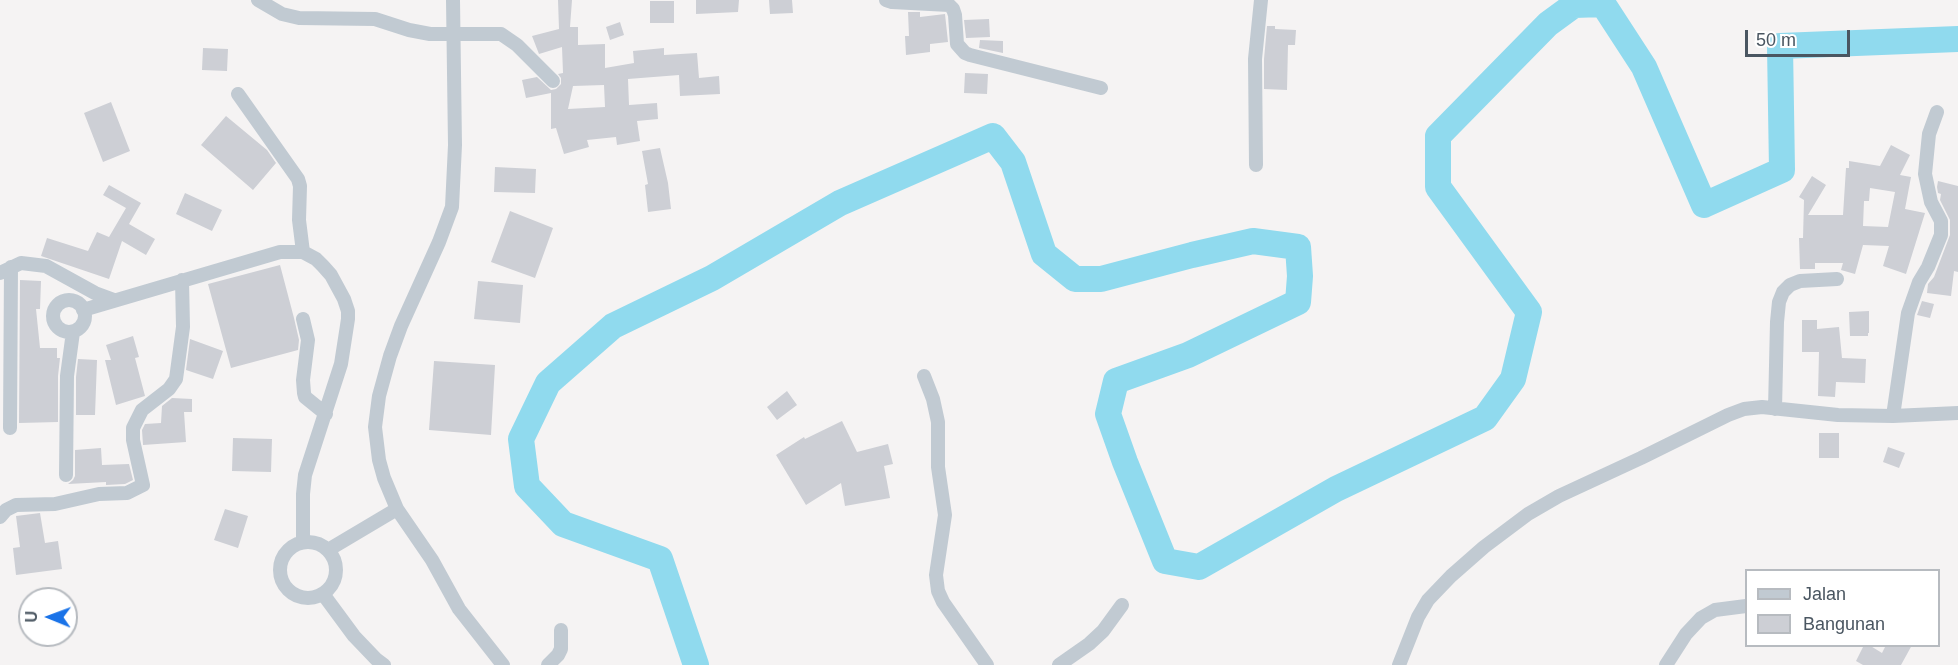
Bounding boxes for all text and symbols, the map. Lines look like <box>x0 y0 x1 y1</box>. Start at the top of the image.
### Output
scale bar <box>1748 18 1853 56</box>
text: 50 m <box>1756 30 1796 50</box>
legend <box>1745 569 1940 647</box>
text: Jalan <box>1803 584 1846 604</box>
north arrow <box>18 587 78 647</box>
text: U <box>23 611 40 623</box>
text: Bangunan <box>1803 614 1885 634</box>

